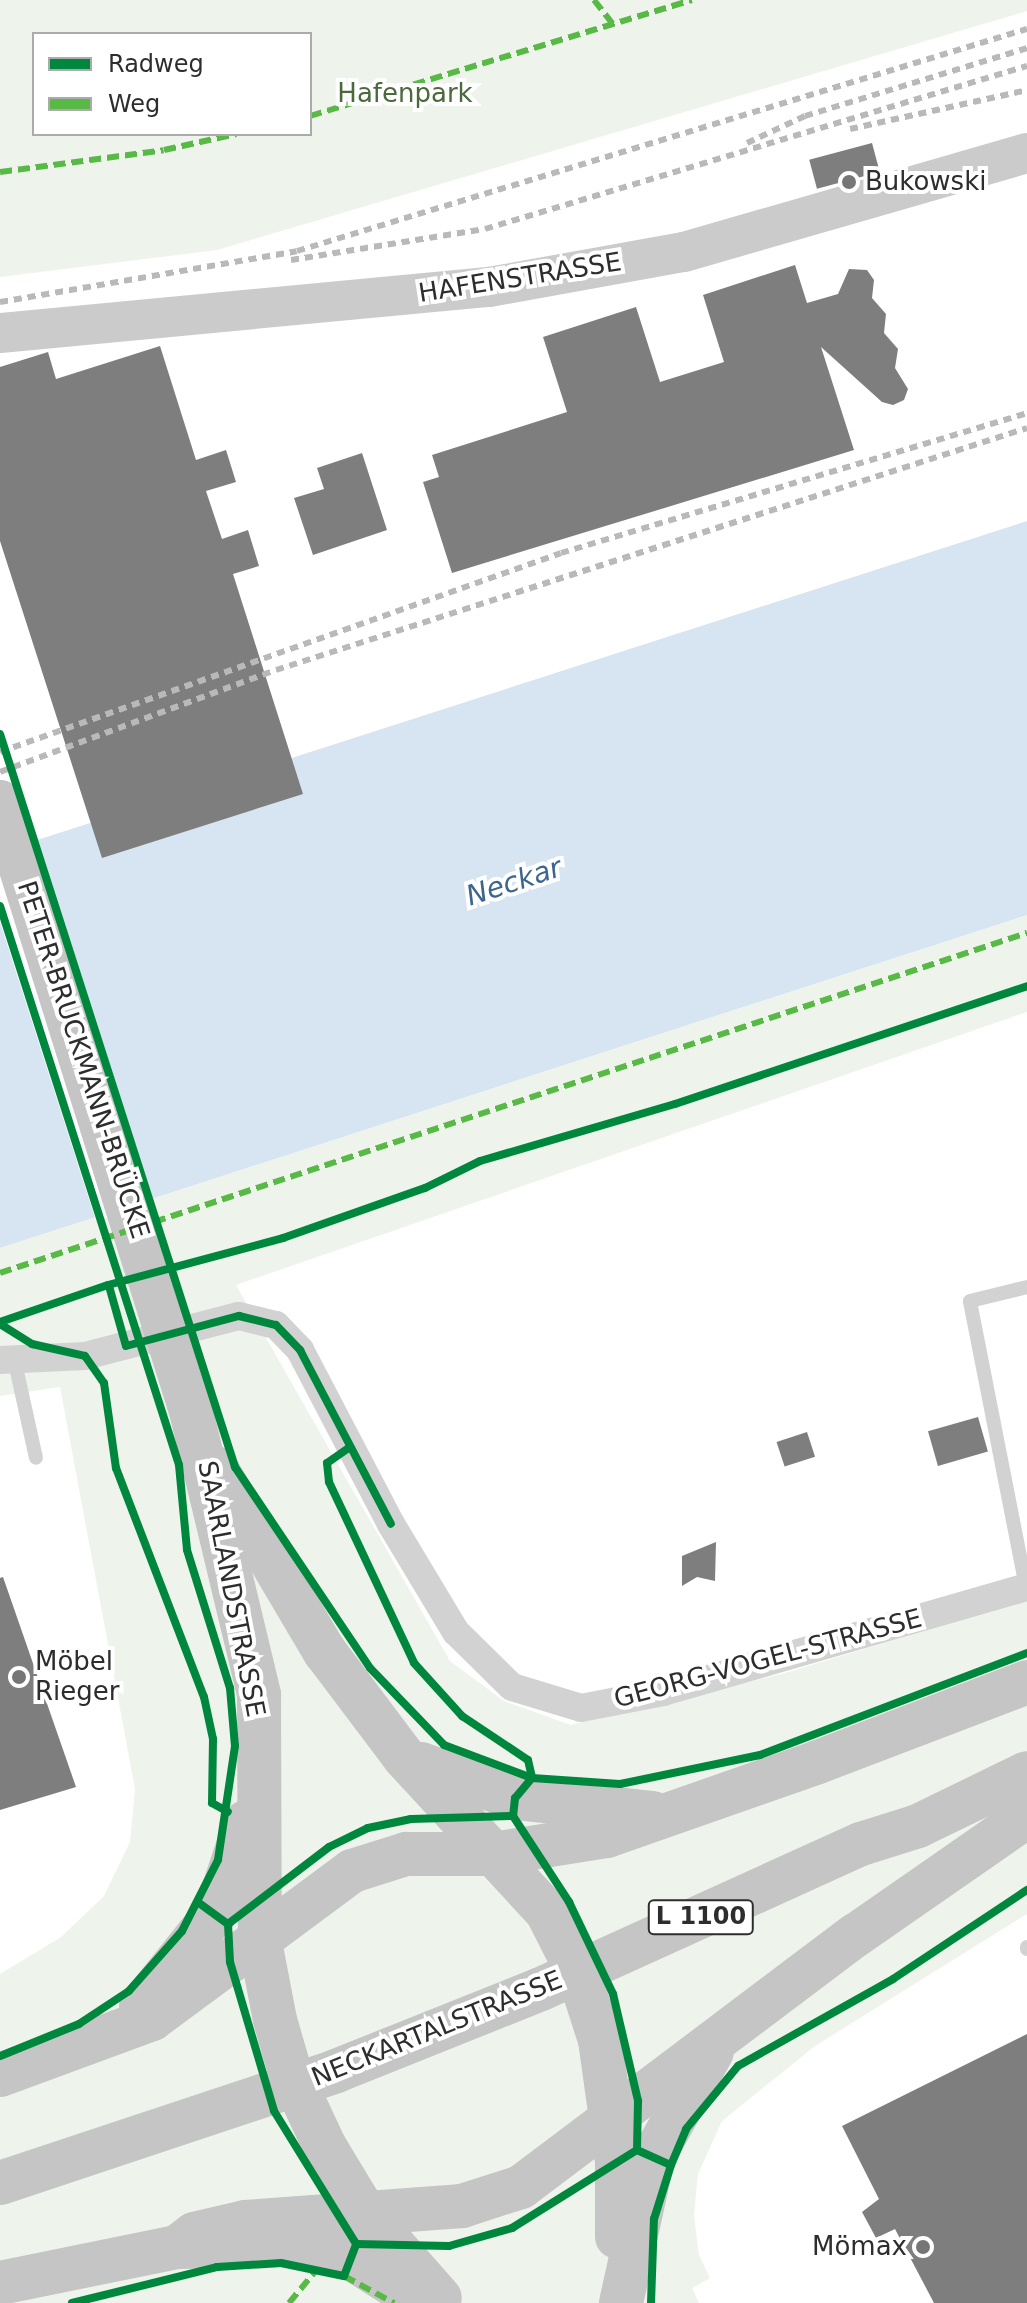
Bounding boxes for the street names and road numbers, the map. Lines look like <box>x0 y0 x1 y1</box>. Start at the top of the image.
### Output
street label: HAFENSTRASSE <box>416 247 624 309</box>
street label: PETER-BRUCKMANN-BRÜCKE <box>10 877 156 1243</box>
street label: SAARLANDSTRASSE <box>191 1458 271 1720</box>
street label: GEORG-VOGEL-STRASSE <box>611 1603 925 1715</box>
road number: L 1100 <box>647 1897 755 1937</box>
street label: NECKARTALSTRASSE <box>307 1964 567 2094</box>

